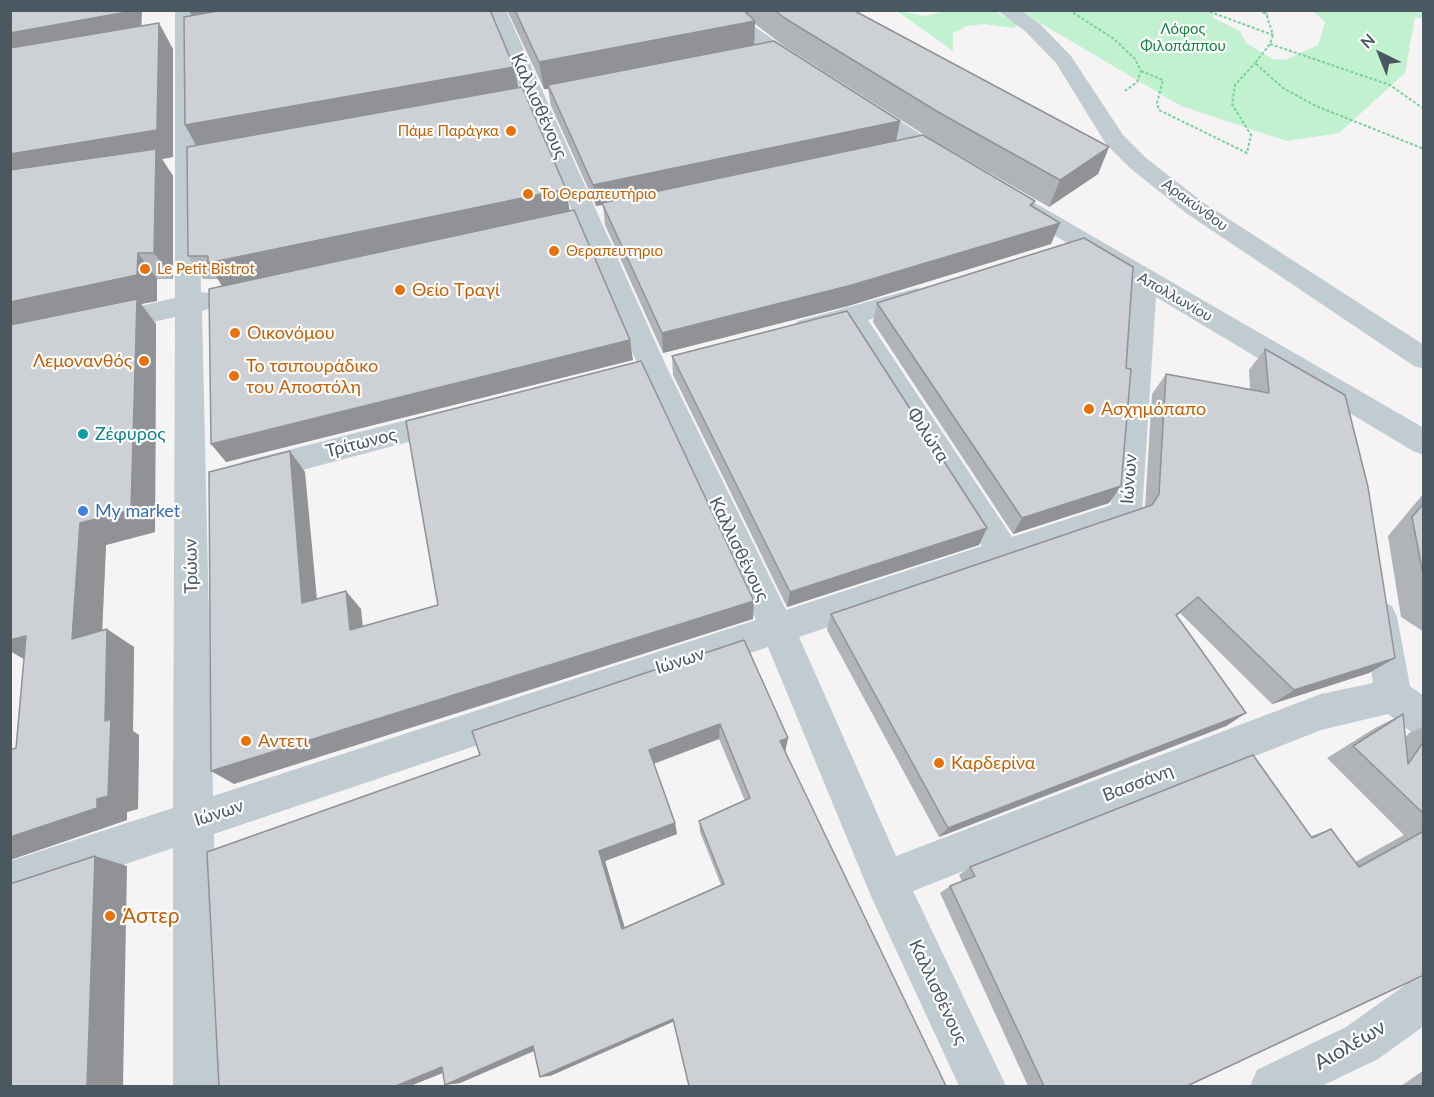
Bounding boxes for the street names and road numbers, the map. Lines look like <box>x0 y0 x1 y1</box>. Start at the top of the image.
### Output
street label: Καλλισθένους <box>506 50 572 162</box>
street label: Αρακύνθου <box>1159 175 1231 235</box>
street label: Απολλωνίου <box>1134 268 1216 326</box>
street label: Φιλώτα <box>902 403 954 467</box>
street label: Τρίτωνος <box>323 424 399 462</box>
street label: Ιώνων <box>1116 453 1142 505</box>
street label: Καλλισθένους <box>704 493 774 605</box>
street label: Τρώων <box>180 538 202 594</box>
street label: Ιώνων <box>653 643 707 679</box>
street label: Βασσάνη <box>1100 760 1176 806</box>
street label: Ιώνων <box>192 795 246 831</box>
street label: Καλλισθένους <box>904 936 972 1048</box>
street label: Αιολέων <box>1310 1015 1390 1075</box>

